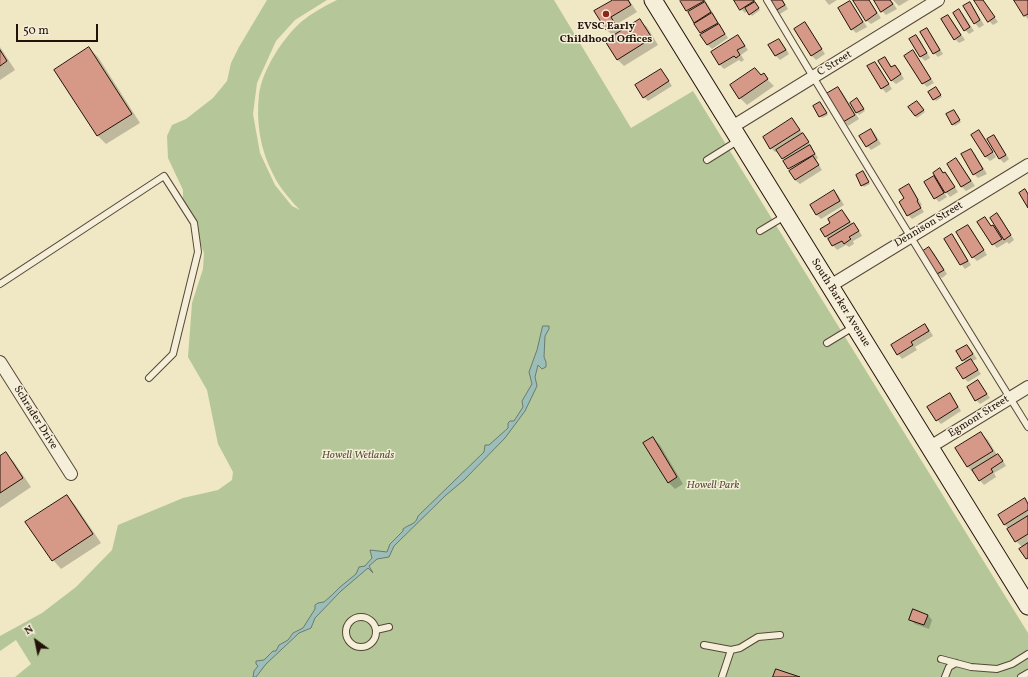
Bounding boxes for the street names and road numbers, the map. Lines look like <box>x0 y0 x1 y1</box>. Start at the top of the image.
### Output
street label: C Street <box>815 48 855 80</box>
street label: Dennison Street <box>892 199 966 251</box>
street label: South Barker Avenue <box>808 256 872 350</box>
street label: Schrader Drive <box>10 384 60 452</box>
street label: Egmont Street <box>946 393 1012 441</box>

